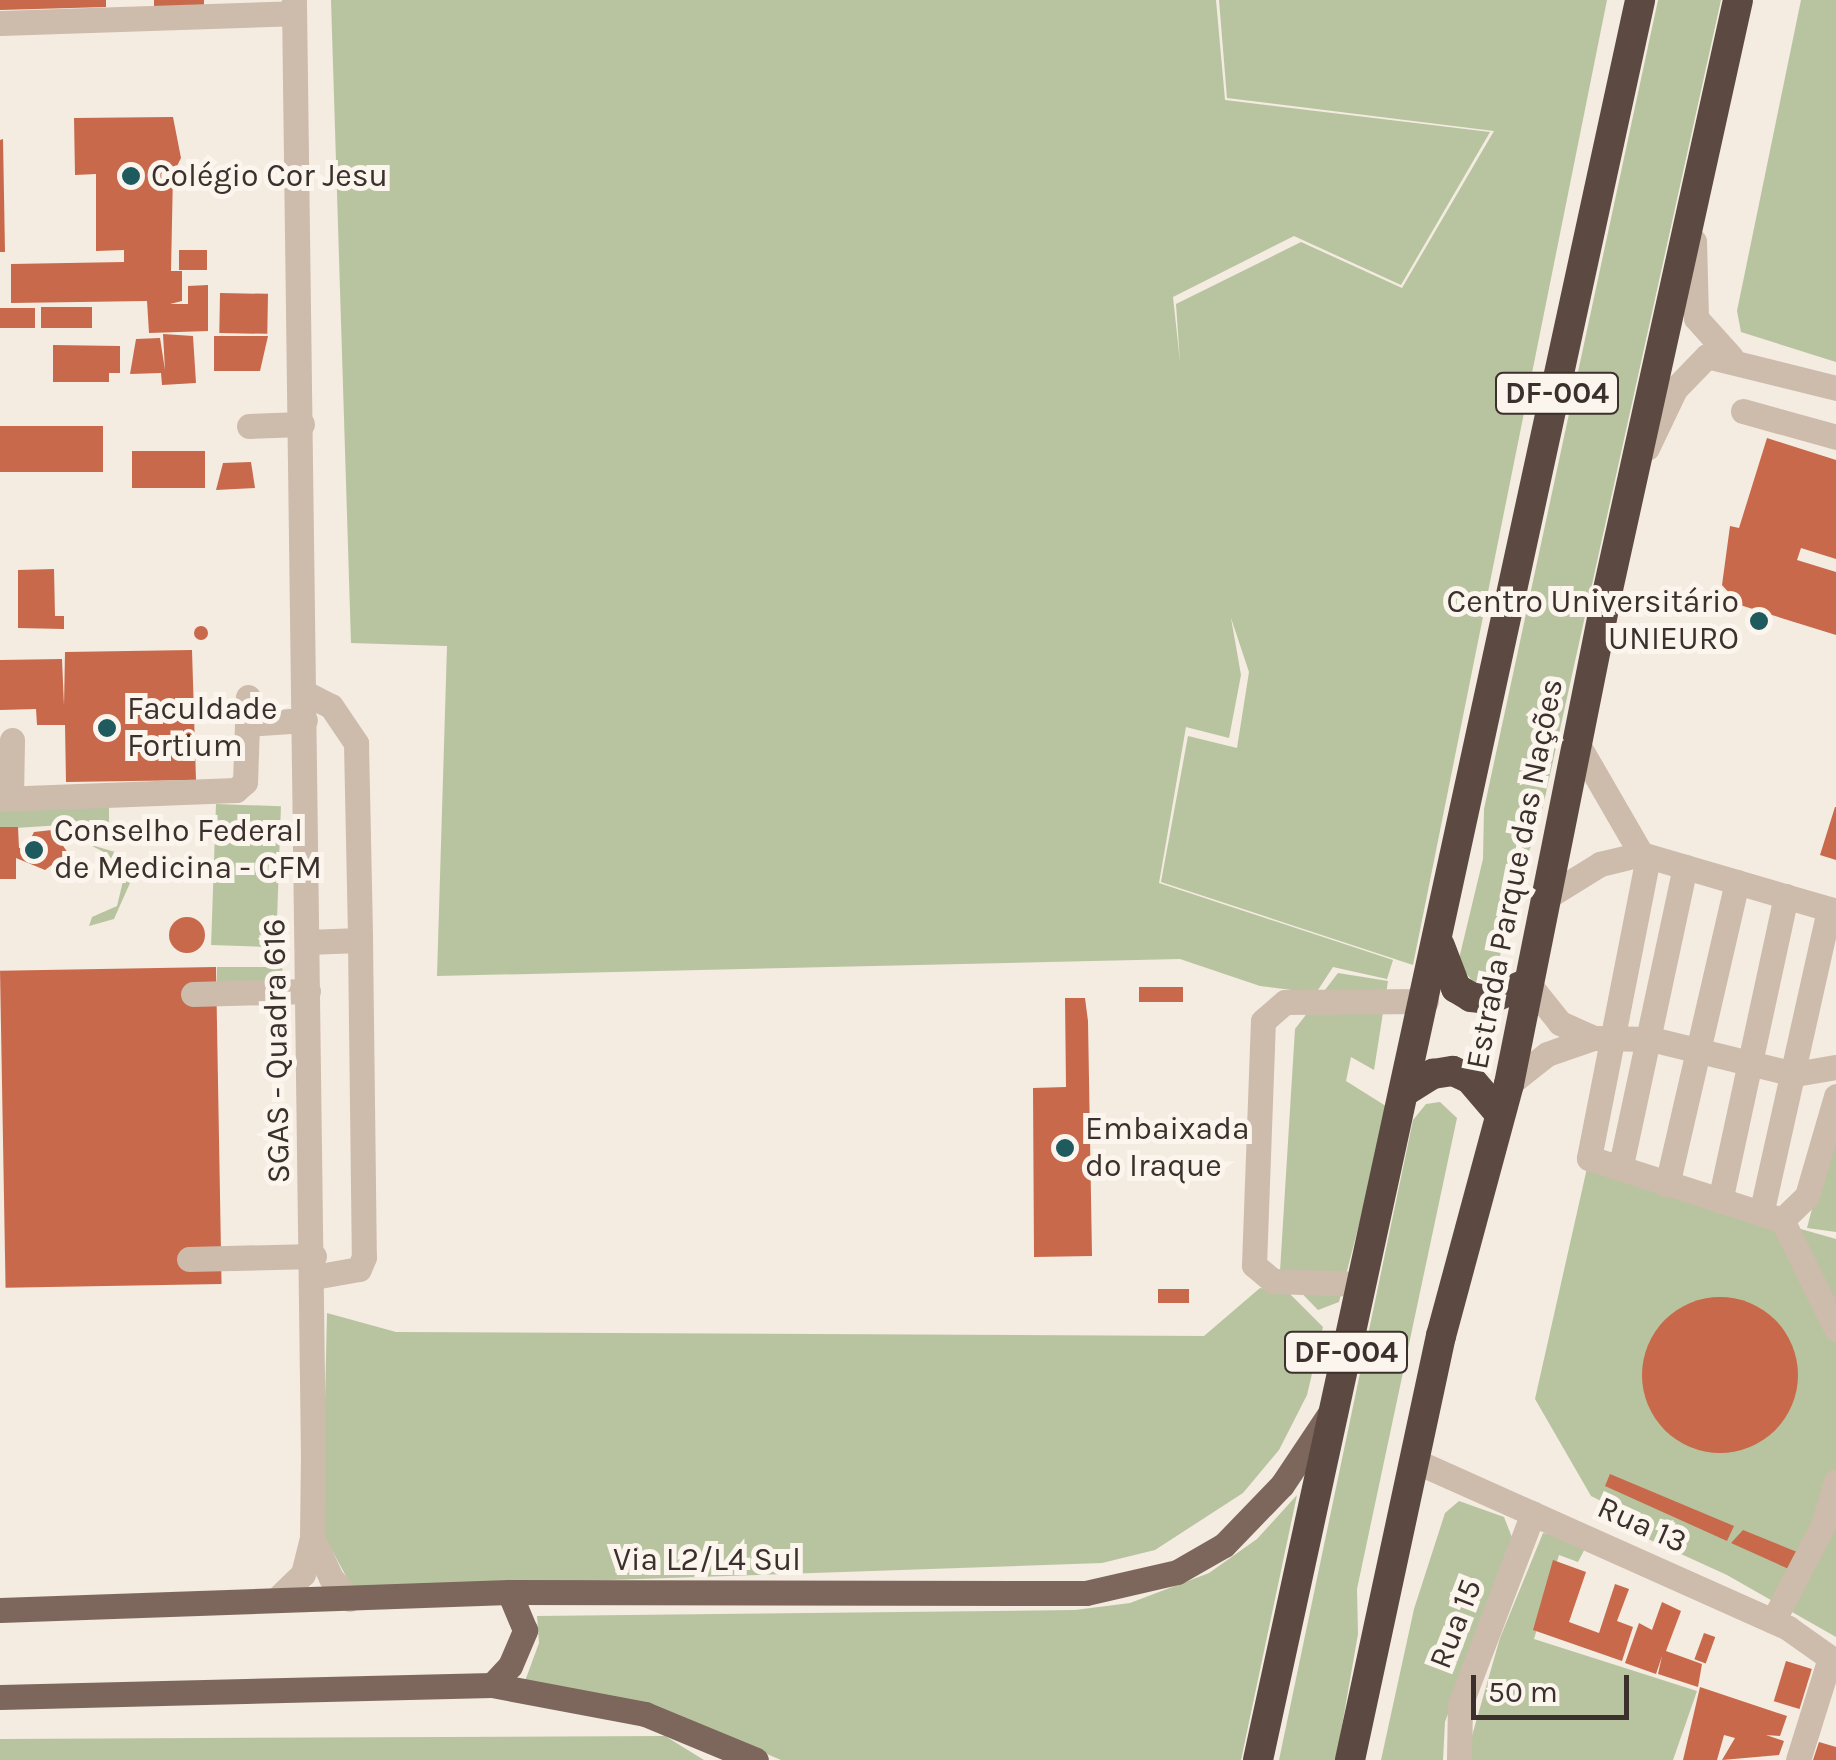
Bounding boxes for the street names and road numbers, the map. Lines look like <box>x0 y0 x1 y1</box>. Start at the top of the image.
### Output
road number: DF-004 <box>1494 368 1620 418</box>
street label: Estrada Parque das Nações <box>1458 676 1572 1072</box>
street label: SGAS - Quadra 616 <box>255 918 299 1184</box>
road number: DF-004 <box>1284 1327 1408 1377</box>
street label: Rua 13 <box>1591 1488 1693 1562</box>
street label: Via L2/L4 Sul <box>613 1541 801 1579</box>
street label: Rua 15 <box>1421 1574 1491 1674</box>

